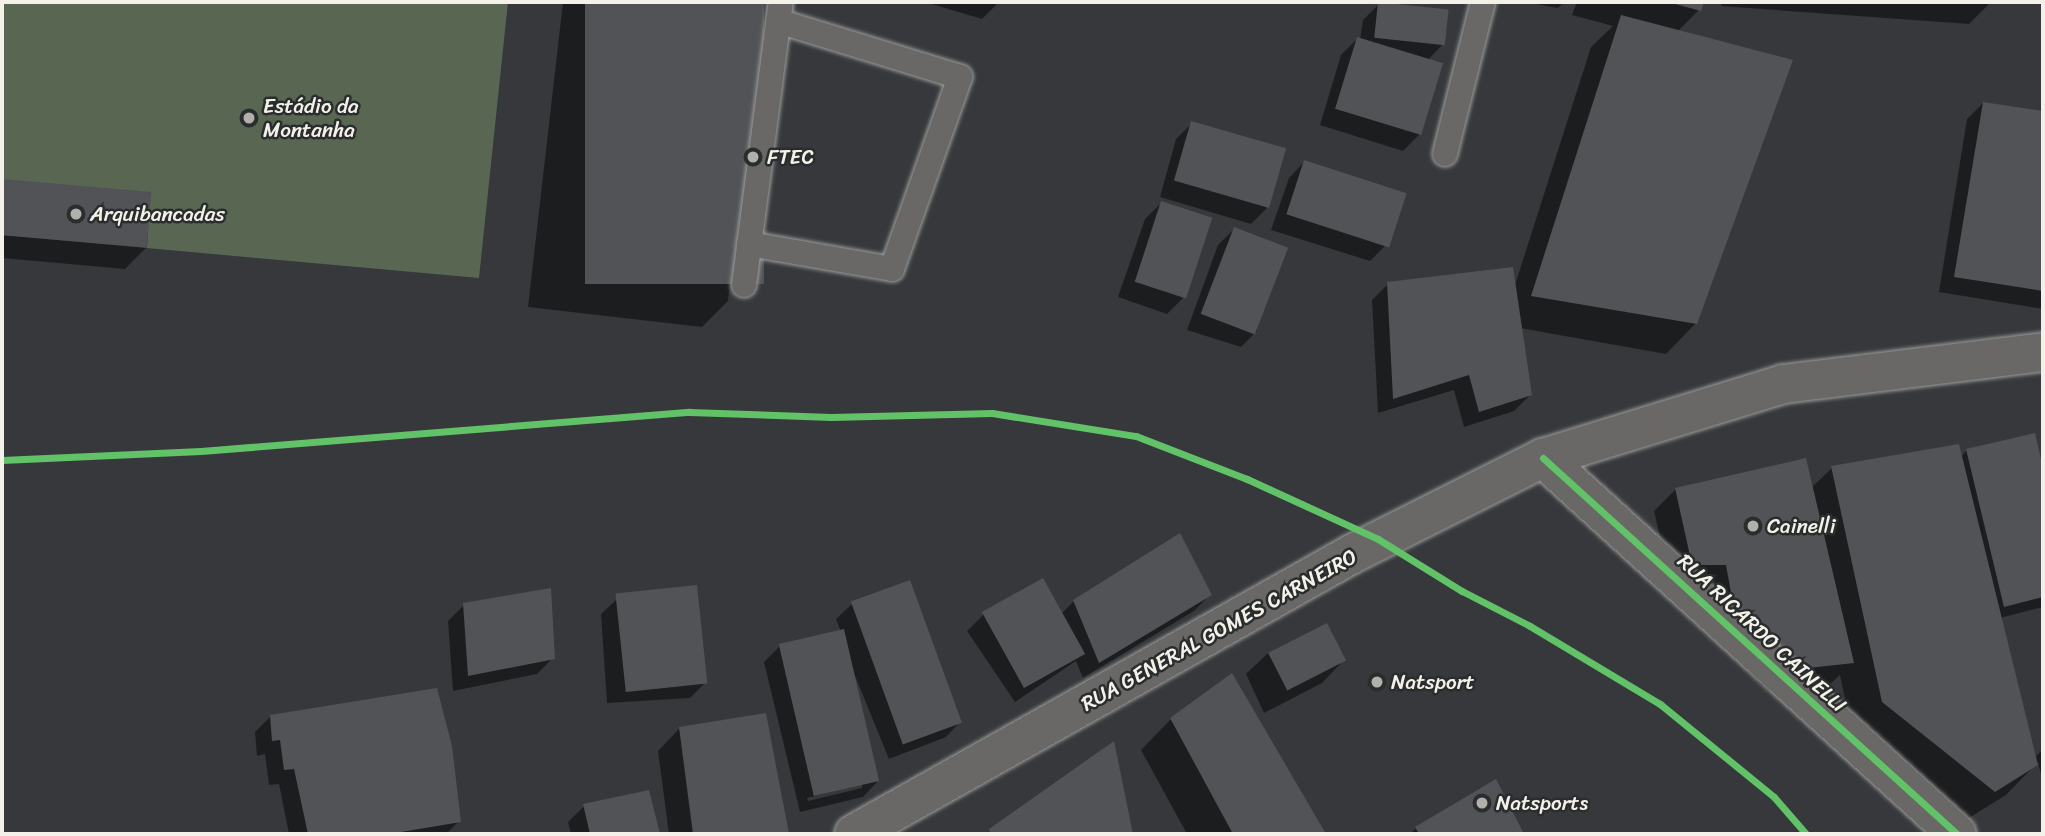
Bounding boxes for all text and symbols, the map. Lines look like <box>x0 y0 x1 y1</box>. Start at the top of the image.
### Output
place label: Estádio da Montanha <box>263 93 359 143</box>
marker: Estádio da Montanha <box>241 110 257 126</box>
place label: FTEC <box>767 144 814 170</box>
marker: FTEC <box>745 149 761 165</box>
place label: Arquibancadas <box>90 201 225 227</box>
marker: Arquibancadas <box>68 206 84 222</box>
place label: Cainelli <box>1767 513 1836 539</box>
marker: Cainelli <box>1745 518 1761 534</box>
street label: RUA GENERAL GOMES CARNEIRO <box>1078 544 1360 716</box>
street label: RUA RICARDO CAINELLI <box>1671 547 1853 719</box>
place label: Natsport <box>1391 669 1474 695</box>
marker: Natsport <box>1369 674 1385 690</box>
place label: Natsports <box>1496 790 1588 816</box>
marker: Natsports <box>1474 795 1490 811</box>

